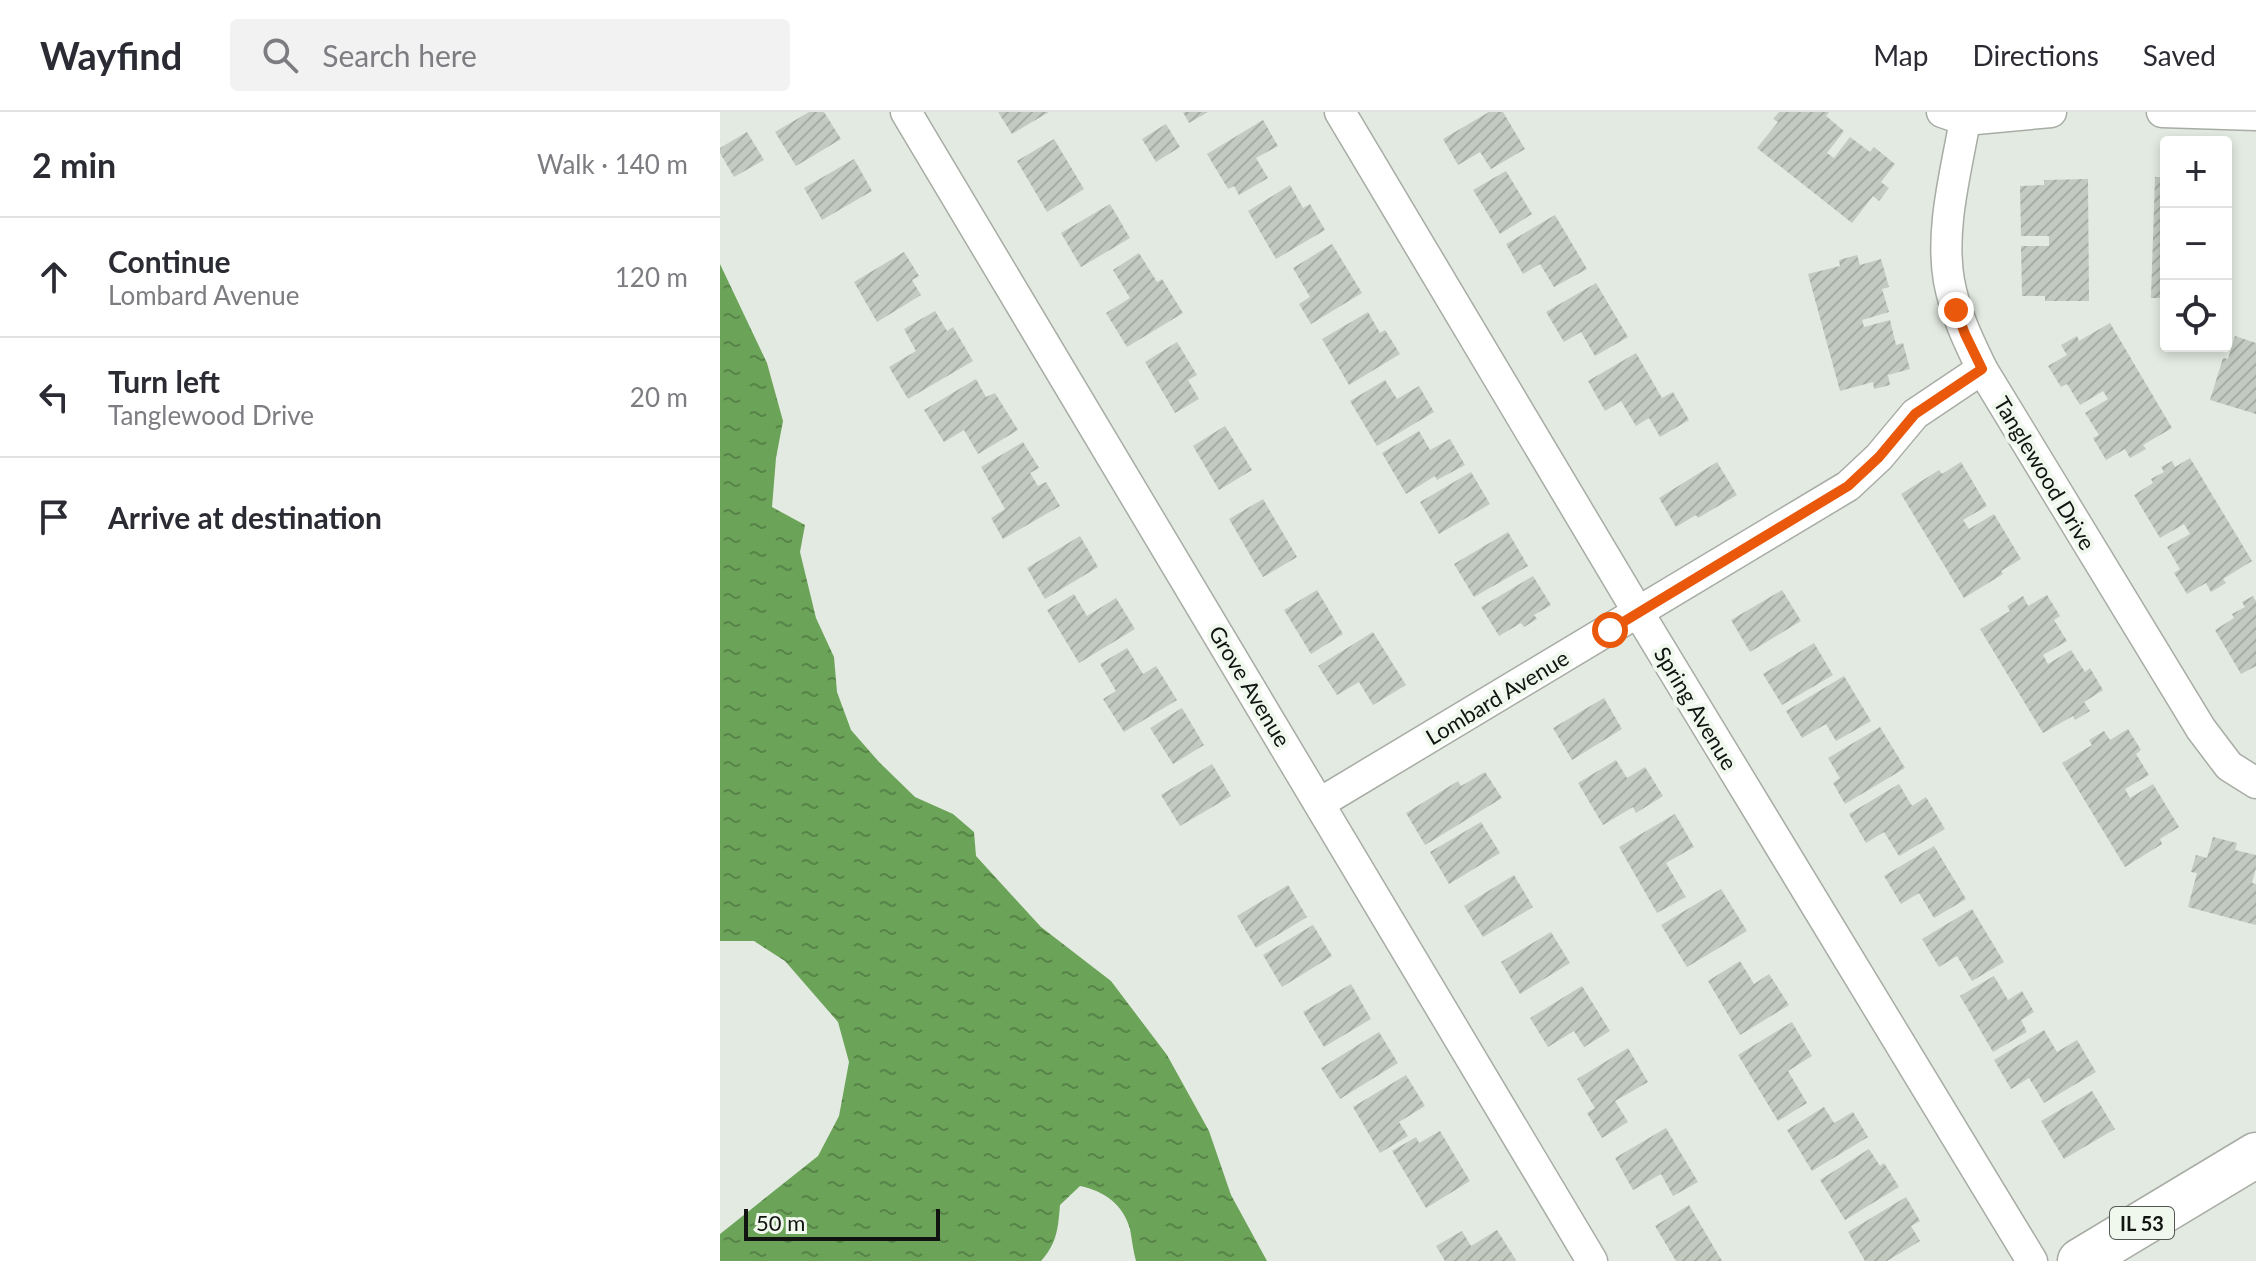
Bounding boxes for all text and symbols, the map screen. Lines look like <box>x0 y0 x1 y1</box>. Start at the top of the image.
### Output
search box <box>230 19 790 91</box>
text: Wayfind <box>40 32 182 78</box>
icon: search <box>258 33 302 77</box>
text: Search here <box>322 37 477 73</box>
text: Map <box>1873 38 1928 72</box>
text: Directions <box>1972 38 2099 72</box>
text: Saved <box>2143 38 2216 72</box>
map controls <box>2160 136 2232 352</box>
button: + <box>2160 136 2232 208</box>
text: 2 min <box>32 144 116 185</box>
text: Walk · 140 m <box>537 148 688 180</box>
button: − <box>2160 208 2232 280</box>
text: Continue <box>108 243 231 279</box>
icon: ahead <box>32 255 76 299</box>
text: 120 m <box>615 261 688 293</box>
text: Lombard Avenue <box>108 279 299 311</box>
button: locate <box>2160 280 2232 352</box>
route end <box>1938 292 1974 328</box>
text: Turn left <box>108 363 220 399</box>
icon: left <box>32 375 76 419</box>
text: 20 m <box>630 381 688 413</box>
street label: Tanglewood Drive <box>1989 391 2101 555</box>
text: Tanglewood Drive <box>108 399 314 431</box>
icon: arrive <box>32 495 76 539</box>
text: Arrive at destination <box>108 499 382 535</box>
route start <box>1592 612 1628 648</box>
street label: Grove Avenue <box>1203 621 1297 751</box>
street label: Spring Avenue <box>1649 642 1743 774</box>
street label: Lombard Avenue <box>1421 644 1573 750</box>
scale bar <box>744 1205 940 1241</box>
road number: IL 53 <box>2110 1207 2174 1239</box>
text: 50 m <box>756 1209 805 1236</box>

